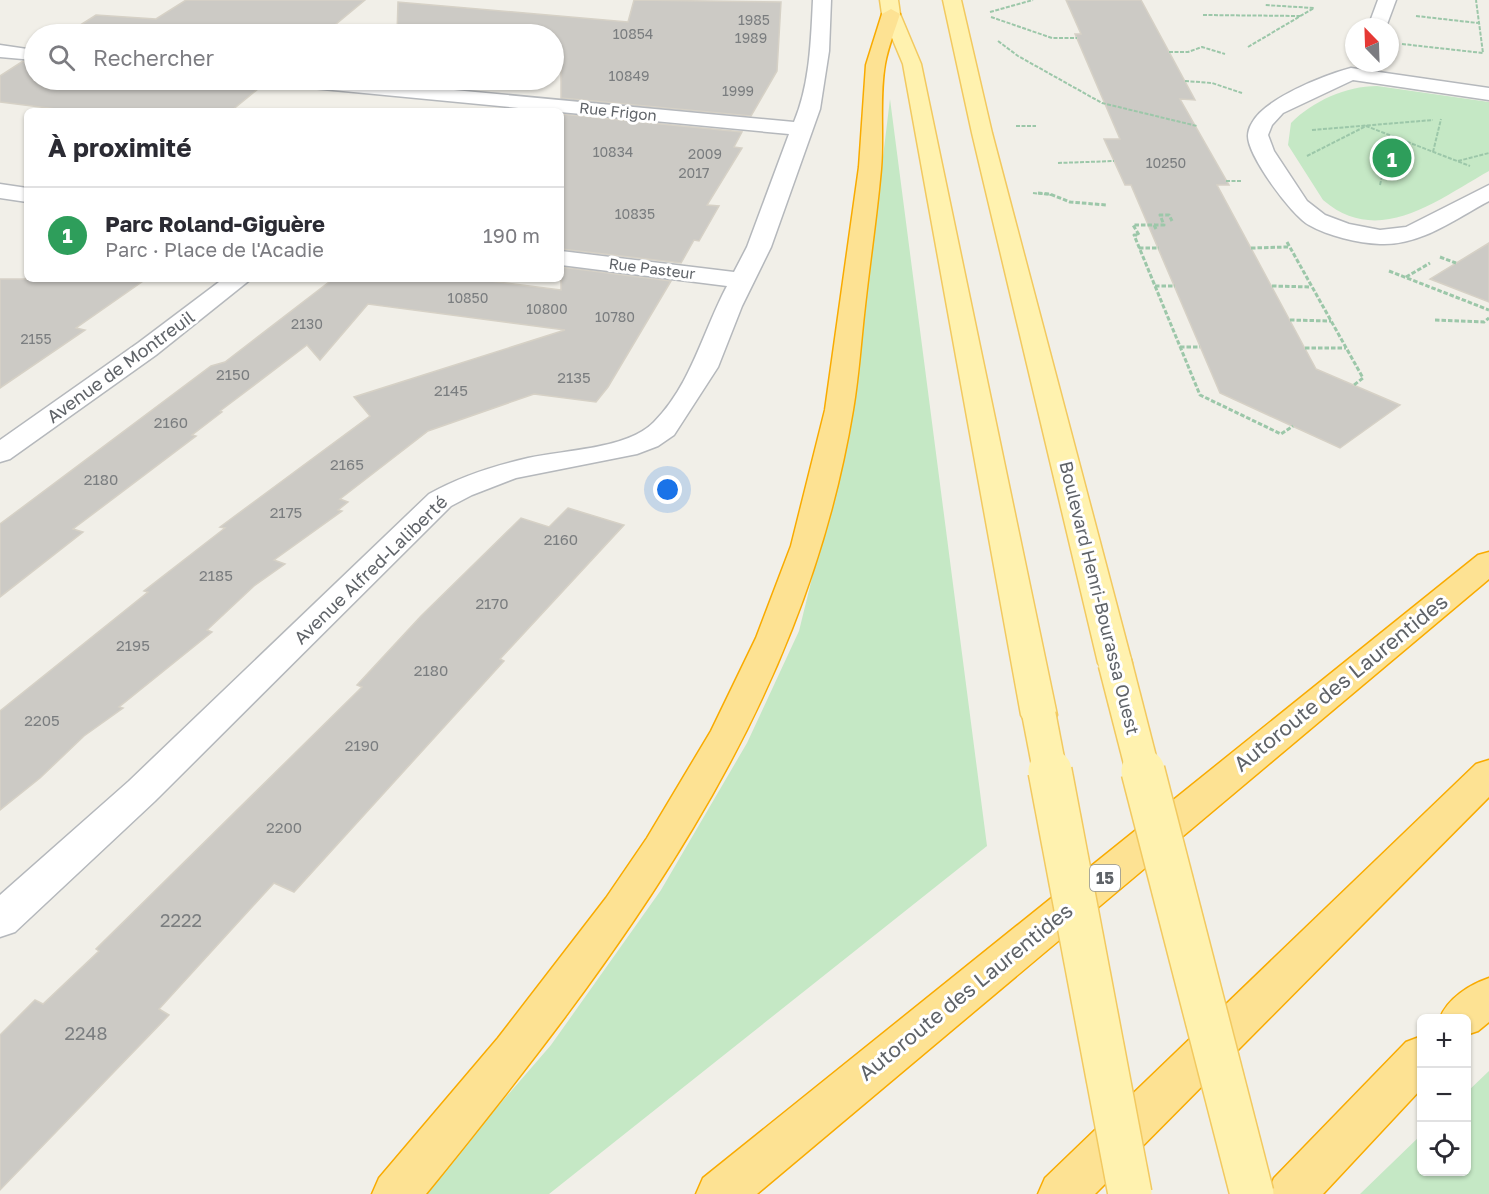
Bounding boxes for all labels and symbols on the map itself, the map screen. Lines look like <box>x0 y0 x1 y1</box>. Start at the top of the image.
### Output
house number: 1985 <box>738 11 770 28</box>
north arrow <box>1345 18 1399 72</box>
house number: 10854 <box>613 25 653 42</box>
house number: 1989 <box>735 29 767 46</box>
house number: 10849 <box>608 67 650 84</box>
house number: 1999 <box>722 82 754 99</box>
street label: Rue Frigon <box>579 98 658 124</box>
pin: 1 <box>1372 136 1412 180</box>
house number: 10834 <box>593 143 633 160</box>
house number: 2009 <box>688 145 722 162</box>
house number: 10250 <box>1146 154 1186 171</box>
house number: 2017 <box>678 164 710 181</box>
house number: 10835 <box>615 205 655 222</box>
street label: Rue Pasteur <box>608 254 697 282</box>
house number: 10850 <box>448 289 488 306</box>
house number: 10800 <box>526 300 568 317</box>
street label: Avenue de Montreuil <box>42 305 199 427</box>
house number: 10780 <box>595 308 635 325</box>
house number: 2130 <box>291 315 323 332</box>
house number: 2155 <box>20 330 52 347</box>
house number: 2150 <box>216 365 250 383</box>
house number: 2135 <box>557 368 591 386</box>
house number: 2145 <box>434 381 468 399</box>
house number: 2160 <box>154 413 188 431</box>
house number: 2165 <box>330 455 364 473</box>
street label: Boulevard Henri-Bourassa Ouest <box>1055 459 1145 737</box>
house number: 2180 <box>84 470 118 488</box>
your location <box>653 475 682 504</box>
street label: Avenue Alfred-Laliberté <box>289 490 452 648</box>
house number: 2175 <box>270 503 302 521</box>
house number: 2160 <box>544 530 578 548</box>
house number: 2185 <box>199 566 233 584</box>
street label: Autoroute des Laurentides <box>1228 588 1453 777</box>
house number: 2170 <box>475 594 509 612</box>
house number: 2195 <box>116 636 150 654</box>
house number: 2180 <box>414 661 448 679</box>
house number: 2205 <box>24 711 60 729</box>
house number: 2190 <box>345 736 379 754</box>
house number: 2200 <box>266 818 302 836</box>
road number: 15 <box>1090 865 1120 891</box>
street label: Autoroute des Laurentides <box>853 897 1078 1086</box>
house number: 2222 <box>160 909 202 931</box>
house number: 2248 <box>65 1022 107 1044</box>

